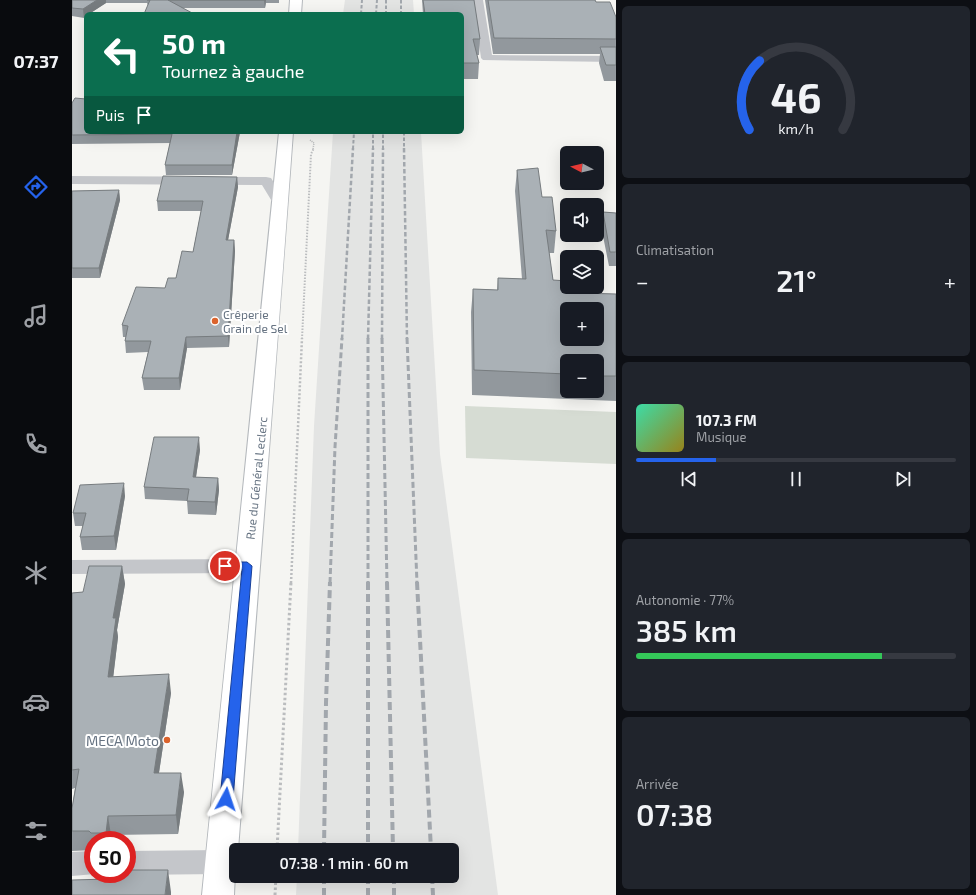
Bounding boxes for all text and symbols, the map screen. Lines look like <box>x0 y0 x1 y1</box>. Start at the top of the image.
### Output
text: 50 m <box>162 26 226 60</box>
icon: left <box>96 28 148 80</box>
text: 07:37 <box>13 50 59 72</box>
text: Tournez à gauche <box>162 60 304 82</box>
text: 46 <box>770 71 822 121</box>
icon: arrive <box>133 104 155 126</box>
text: Puis <box>96 106 125 124</box>
text: km/h <box>778 119 814 136</box>
north arrow <box>560 146 604 190</box>
map controls <box>560 146 604 398</box>
icon: directions <box>22 173 50 201</box>
button: sound <box>560 198 604 242</box>
text: Climatisation <box>636 242 714 258</box>
button: layers <box>560 250 604 294</box>
text: 21° <box>776 262 817 298</box>
text: − <box>636 268 649 294</box>
text: + <box>944 268 956 294</box>
icon: music <box>22 302 50 330</box>
button: + <box>560 302 604 346</box>
place label: Crêperie Grain de Sel <box>223 307 288 335</box>
marker: Crêperie Grain de Sel <box>210 316 220 326</box>
button: − <box>560 354 604 398</box>
text: 107.3 FM <box>696 411 757 429</box>
street label: Rue du Général Leclerc <box>243 416 269 540</box>
text: Musique <box>696 429 746 445</box>
icon: phone <box>22 430 50 458</box>
icon: previous <box>678 468 700 490</box>
icon: pause <box>785 468 807 490</box>
icon: next <box>892 468 914 490</box>
pin <box>208 549 242 583</box>
icon: arrive <box>214 555 236 577</box>
icon: climate <box>22 559 50 587</box>
text: Autonomie · 77% <box>636 592 734 608</box>
text: 385 km <box>636 612 737 648</box>
icon: car <box>22 688 50 716</box>
place label: MECA Moto <box>86 732 159 749</box>
marker: MECA Moto <box>162 735 172 745</box>
text: Arrivée <box>636 776 679 792</box>
position arrow <box>205 778 247 820</box>
text: 07:38 <box>636 796 713 832</box>
icon: filters <box>22 817 50 845</box>
speed limit sign: 50 <box>84 831 136 883</box>
text: 07:38 · 1 min · 60 m <box>279 854 409 872</box>

